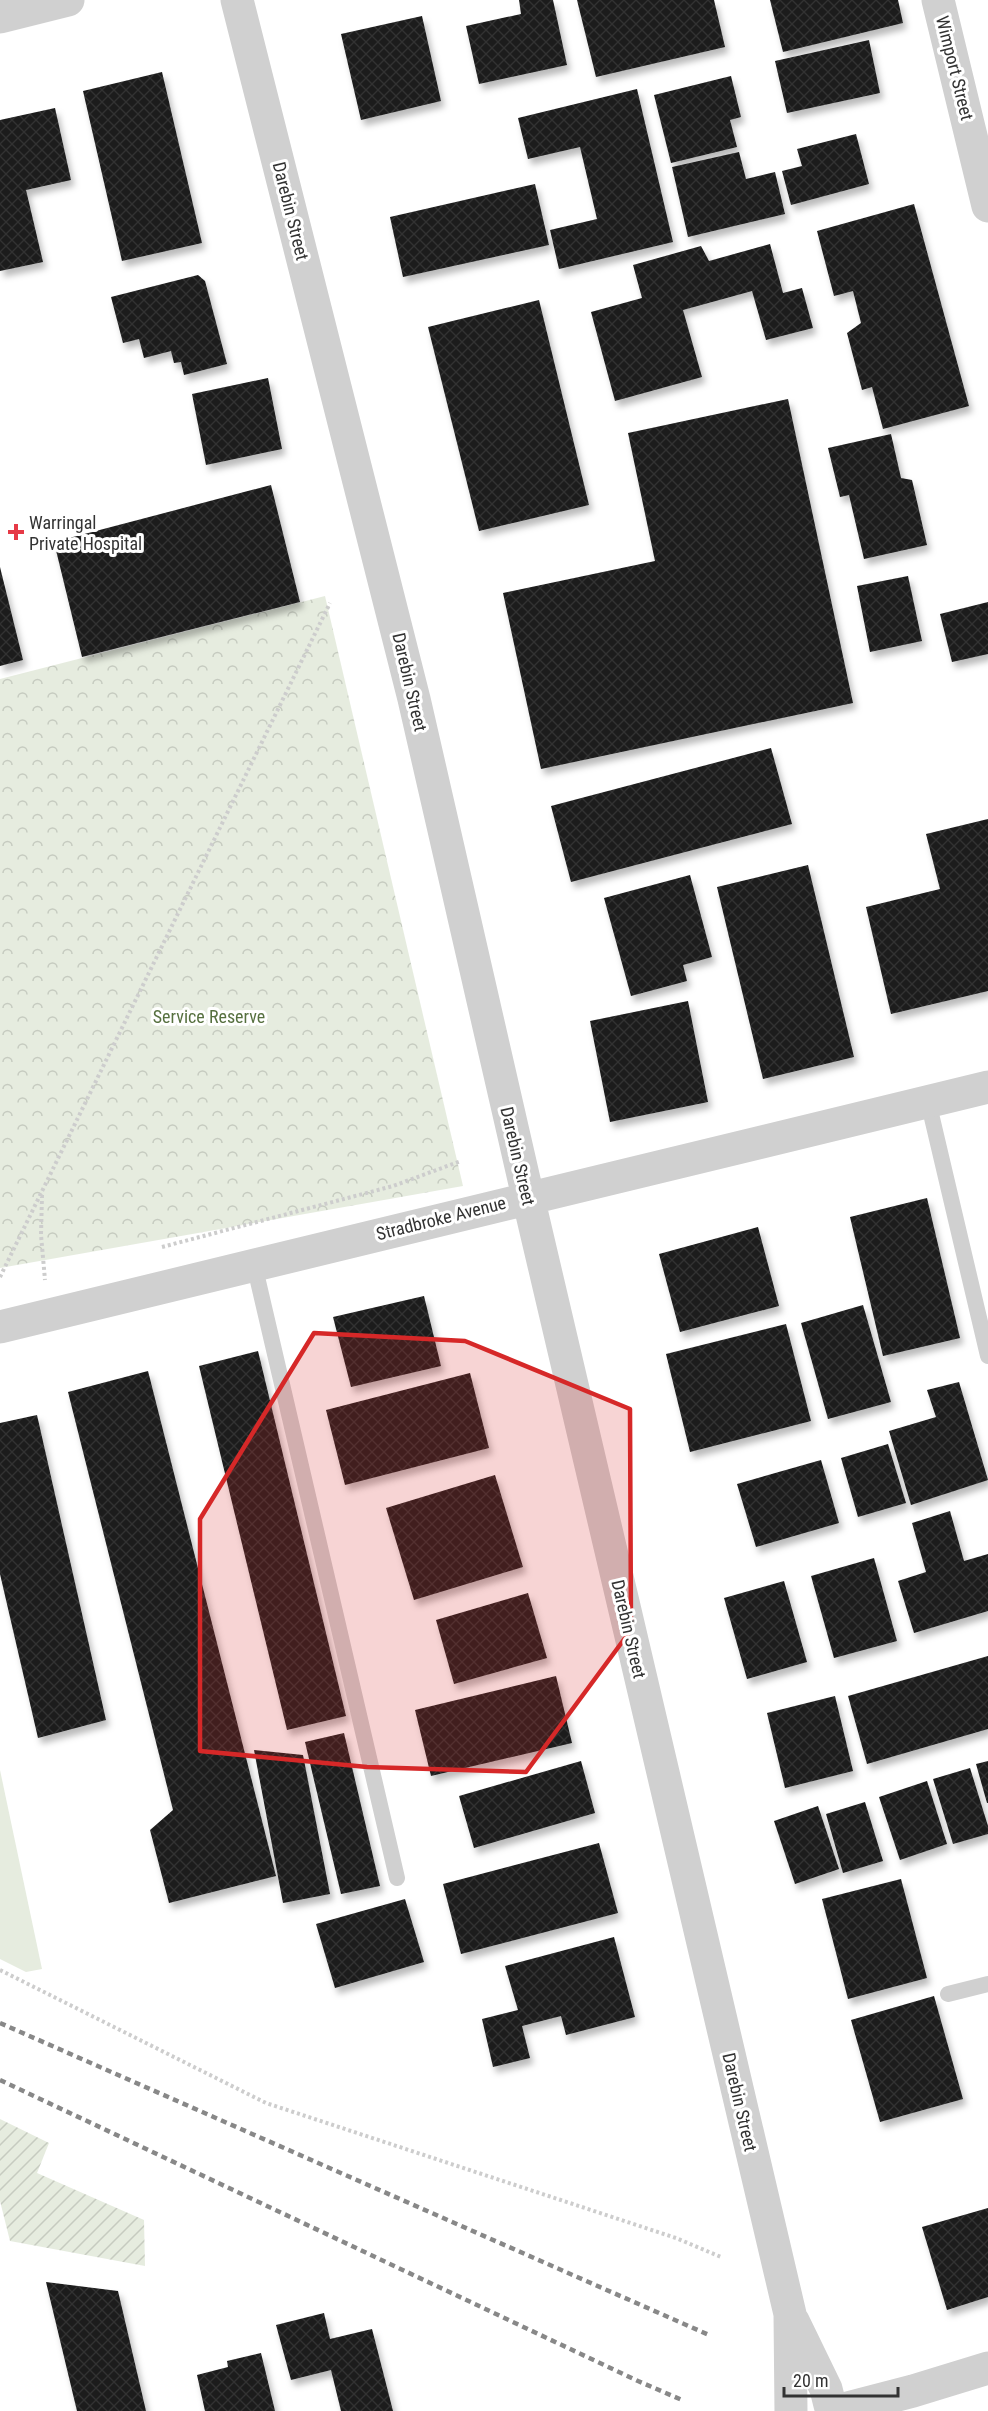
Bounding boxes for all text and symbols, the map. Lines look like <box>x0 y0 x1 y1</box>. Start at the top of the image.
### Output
street label: Wimport Street <box>932 14 978 122</box>
street label: Darebin Street <box>269 160 313 262</box>
place label: Warringal Private Hospital <box>29 512 142 554</box>
marker: Warringal Private Hospital <box>7 523 25 541</box>
street label: Darebin Street <box>388 631 432 733</box>
park label: Service Reserve <box>153 1006 265 1027</box>
street label: Darebin Street <box>496 1105 540 1207</box>
street label: Stradbroke Avenue <box>374 1192 508 1244</box>
street label: Darebin Street <box>607 1578 651 1680</box>
street label: Darebin Street <box>718 2051 762 2153</box>
scale bar <box>784 2360 898 2398</box>
text: 20 m <box>793 2370 828 2391</box>

